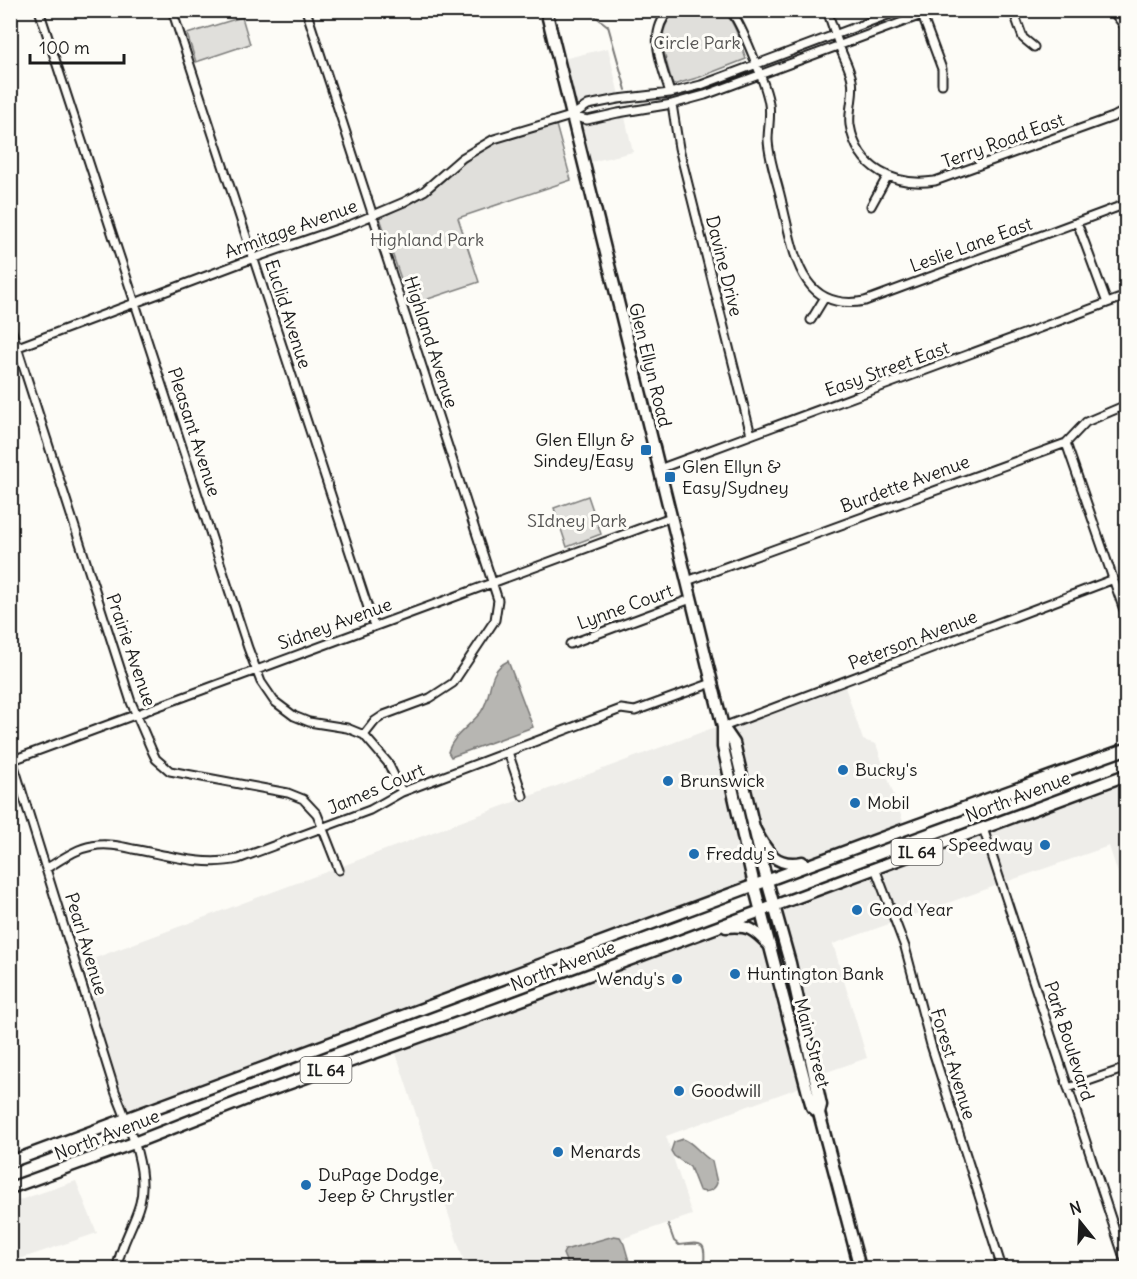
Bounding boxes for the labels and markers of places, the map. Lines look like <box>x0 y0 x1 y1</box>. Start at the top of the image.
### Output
place label: Glen Ellyn & Sindey/Easy <box>534 428 634 472</box>
marker: Glen Ellyn & Sindey/Easy <box>639 443 653 457</box>
place label: Glen Ellyn & Easy/Sydney <box>682 455 789 499</box>
marker: Glen Ellyn & Easy/Sydney <box>663 470 677 484</box>
place label: Bucky's <box>855 758 917 781</box>
marker: Bucky's <box>836 763 850 777</box>
place label: Brunswick <box>680 769 765 792</box>
marker: Brunswick <box>661 774 675 788</box>
place label: Mobil <box>867 791 910 814</box>
marker: Mobil <box>848 796 862 810</box>
place label: Speedway <box>948 833 1033 856</box>
marker: Speedway <box>1038 838 1052 852</box>
place label: Freddy's <box>706 842 775 865</box>
marker: Freddy's <box>687 847 701 861</box>
place label: Good Year <box>869 898 954 921</box>
marker: Good Year <box>850 903 864 917</box>
place label: Huntington Bank <box>747 962 884 985</box>
place label: Wendy's <box>597 967 665 990</box>
marker: Huntington Bank <box>728 967 742 981</box>
marker: Wendy's <box>670 972 684 986</box>
place label: Goodwill <box>691 1079 761 1102</box>
marker: Goodwill <box>672 1084 686 1098</box>
place label: Menards <box>570 1140 641 1163</box>
marker: Menards <box>551 1145 565 1159</box>
place label: DuPage Dodge, Jeep & Chrystler <box>318 1163 455 1207</box>
marker: DuPage Dodge, Jeep & Chrystler <box>299 1178 313 1192</box>

